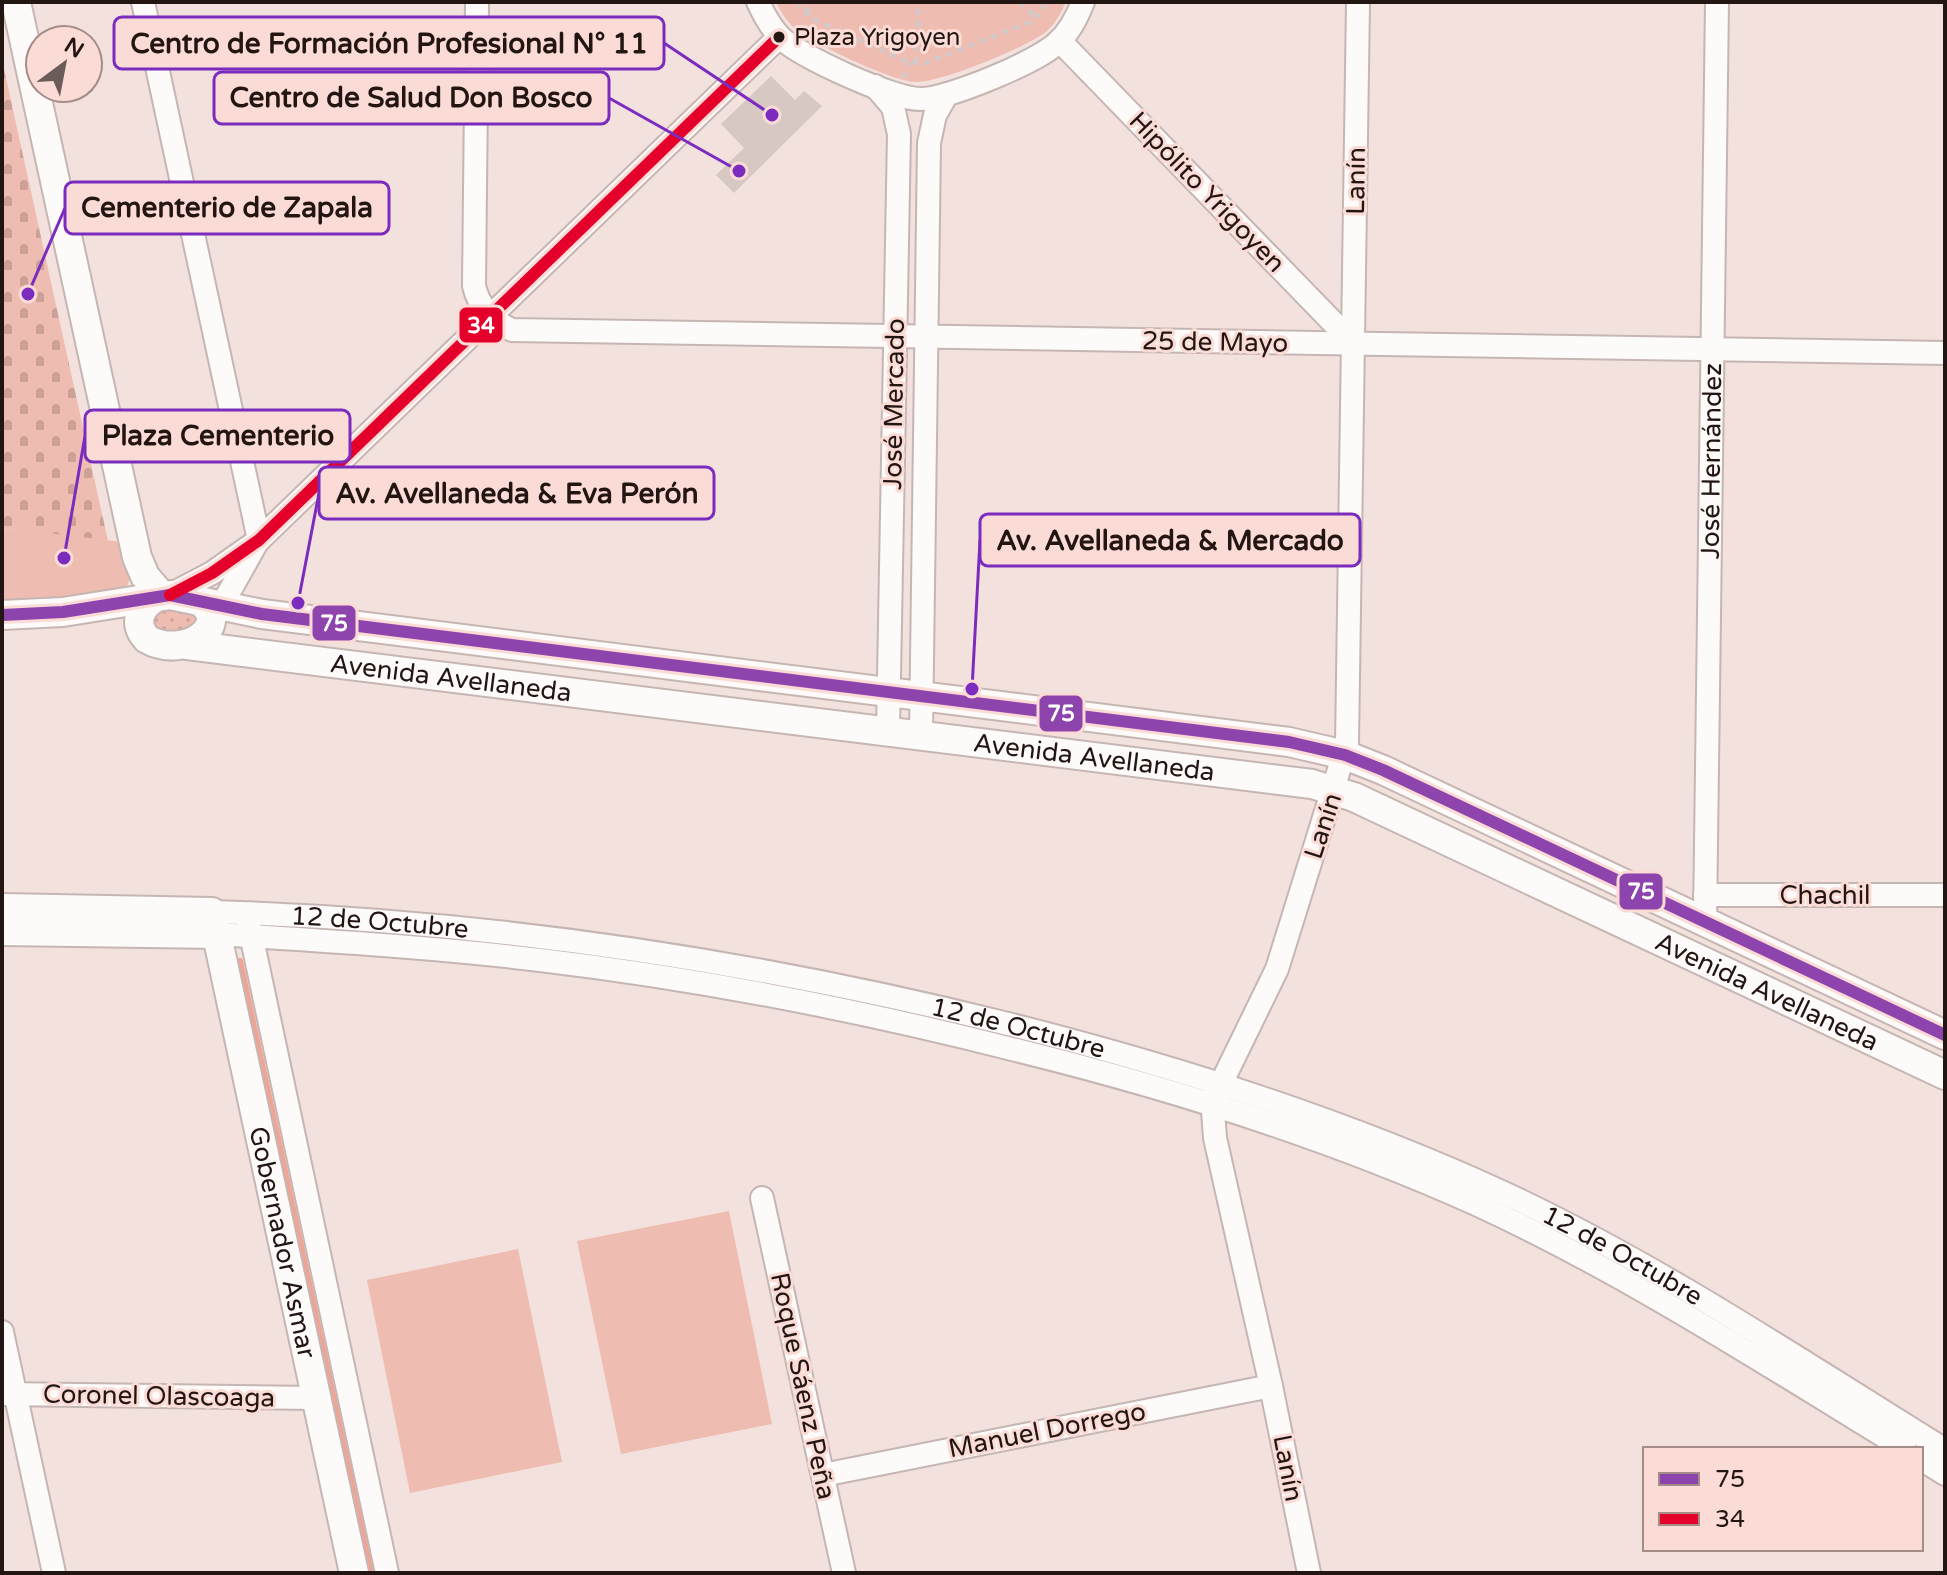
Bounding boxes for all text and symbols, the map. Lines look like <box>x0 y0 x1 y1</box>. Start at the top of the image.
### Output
callout: Centro de Formación Profesional N° 11 <box>114 17 664 69</box>
place label: Plaza Yrigoyen <box>794 23 960 52</box>
north arrow <box>24 24 104 104</box>
text: Centro de Formación Profesional N° 11 <box>130 27 648 61</box>
marker: Plaza Yrigoyen <box>771 29 787 45</box>
text: N <box>60 32 88 64</box>
callout: Centro de Salud Don Bosco <box>214 72 609 124</box>
text: Centro de Salud Don Bosco <box>229 81 593 115</box>
street label: Hipólito Yrigoyen <box>1123 105 1291 279</box>
street label: Lanín <box>1340 147 1372 215</box>
callout: Cementerio de Zapala <box>65 182 389 234</box>
text: Cementerio de Zapala <box>81 191 373 225</box>
line badge: 34 <box>458 306 504 344</box>
text: 34 <box>467 313 495 339</box>
street label: José Mercado <box>877 318 911 490</box>
street label: 25 de Mayo <box>1142 325 1288 359</box>
street label: José Hernández <box>1694 363 1728 559</box>
callout: Plaza Cementerio <box>85 410 350 462</box>
text: Plaza Cementerio <box>102 419 334 453</box>
callout: Av. Avellaneda & Eva Perón <box>319 467 714 519</box>
text: Av. Avellaneda & Eva Perón <box>335 477 699 511</box>
callout: Av. Avellaneda & Mercado <box>980 514 1360 566</box>
text: Av. Avellaneda & Mercado <box>996 524 1344 558</box>
line badge: 75 <box>311 604 357 642</box>
text: 75 <box>320 611 348 637</box>
street label: Avenida Avellaneda <box>329 647 573 708</box>
line badge: 75 <box>1038 694 1084 733</box>
text: 75 <box>1047 701 1075 727</box>
street label: Avenida Avellaneda <box>972 727 1217 787</box>
street label: Lanín <box>1298 789 1348 863</box>
line badge: 75 <box>1618 872 1664 911</box>
text: 75 <box>1627 879 1655 905</box>
street label: Chachil <box>1779 880 1871 911</box>
street label: 12 de Octubre <box>290 900 470 944</box>
street label: Avenida Avellaneda <box>1651 926 1884 1057</box>
street label: 12 de Octubre <box>928 991 1109 1064</box>
street label: Gobernador Asmar <box>243 1124 323 1361</box>
street label: 12 de Octubre <box>1537 1199 1708 1312</box>
street label: Roque Sáenz Peña <box>764 1270 842 1502</box>
street label: Coronel Olascoaga <box>43 1378 275 1414</box>
street label: Manuel Dorrego <box>946 1396 1148 1464</box>
street label: Lanín <box>1266 1432 1310 1504</box>
legend <box>1643 1447 1923 1551</box>
text: 75 <box>1715 1465 1745 1494</box>
text: 34 <box>1715 1505 1745 1534</box>

